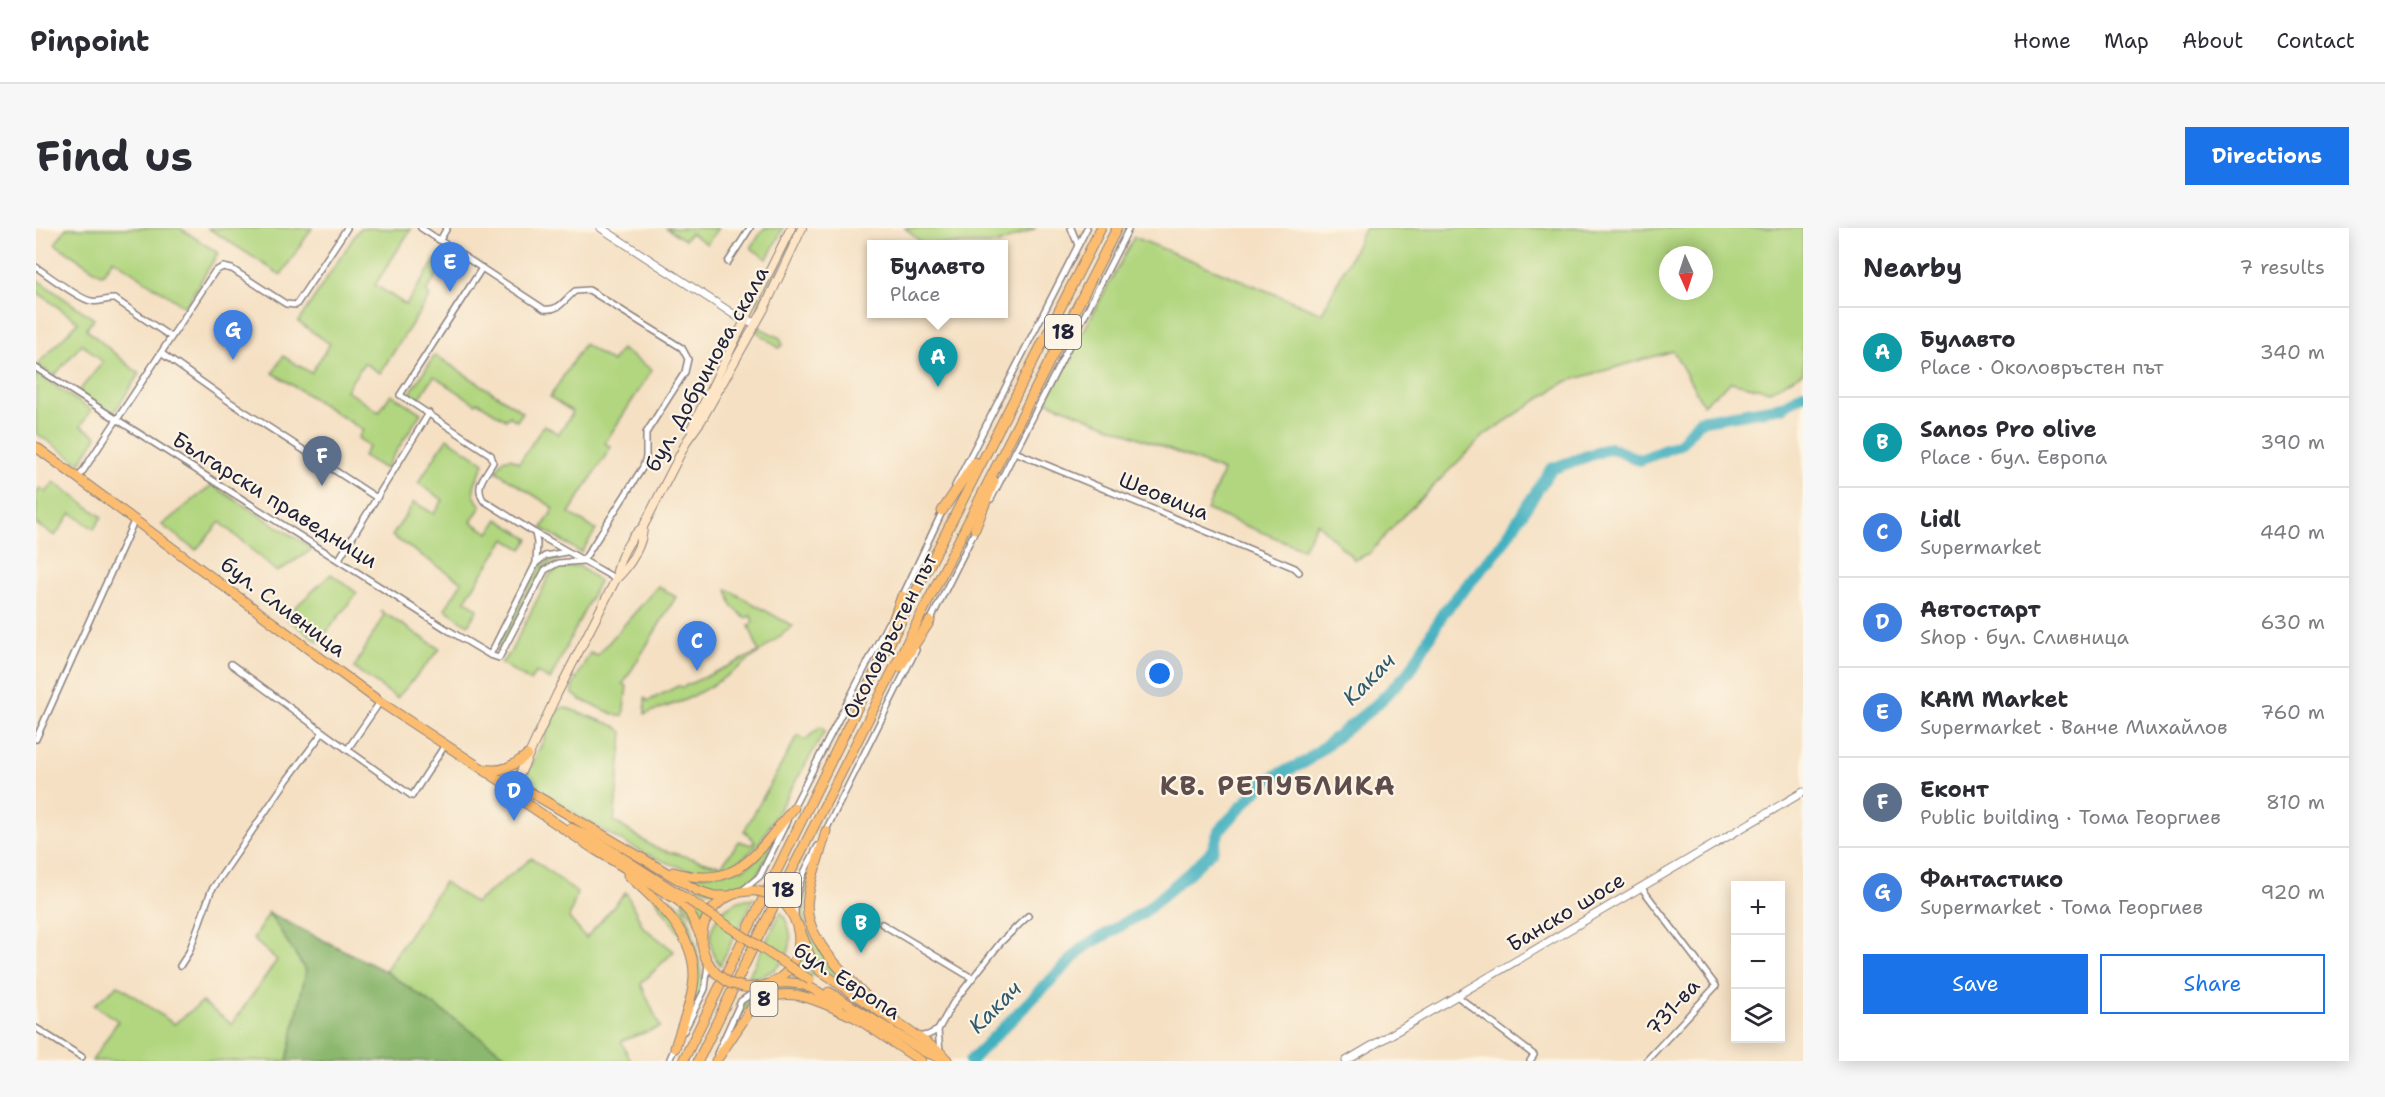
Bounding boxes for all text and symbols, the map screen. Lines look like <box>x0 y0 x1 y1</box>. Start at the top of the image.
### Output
text: Pinpoint <box>30 22 149 60</box>
text: Home <box>2013 27 2071 55</box>
text: Map <box>2104 27 2149 55</box>
text: About <box>2182 27 2243 55</box>
text: Contact <box>2276 27 2355 55</box>
button: Directions <box>2185 127 2349 185</box>
text: Find us <box>36 128 193 184</box>
popup <box>867 240 1008 318</box>
pin: E <box>430 242 470 292</box>
north arrow <box>1659 246 1713 300</box>
text: Nearby <box>1863 250 1962 285</box>
text: Булавто <box>890 252 985 281</box>
text: 7 results <box>2239 254 2325 280</box>
street label: бул. Добринова скала <box>639 261 775 477</box>
text: Place <box>890 281 941 307</box>
pin: G <box>214 310 252 360</box>
road number: 18 <box>1045 315 1081 349</box>
text: Булавто <box>1920 325 2016 354</box>
pin: A <box>918 338 958 387</box>
text: A <box>1875 339 1890 365</box>
text: 340 m <box>2260 339 2325 365</box>
text: Place · Околовръстен път <box>1920 354 2164 380</box>
text: Sanos Pro olive <box>1920 415 2097 444</box>
street label: Български праведници <box>167 425 383 575</box>
text: B <box>1876 429 1889 455</box>
text: 390 m <box>2260 429 2325 455</box>
pin: F <box>302 436 342 486</box>
text: Place · бул. Европа <box>1920 444 2107 470</box>
street label: Шеовица <box>1115 465 1213 527</box>
text: Lidl <box>1920 505 1961 534</box>
text: C <box>1876 519 1889 545</box>
text: 440 m <box>2260 519 2325 545</box>
text: Supermarket <box>1920 534 2042 560</box>
street label: Околовръстен път <box>836 548 944 724</box>
street label: бул. Сливница <box>215 551 351 663</box>
text: Автостарт <box>1920 595 2041 624</box>
text: D <box>1875 609 1890 635</box>
text: 630 m <box>2261 609 2325 635</box>
pin: C <box>678 622 716 671</box>
text: Shop · бул. Сливница <box>1920 624 2129 650</box>
water label: Какач <box>1336 646 1402 712</box>
your location <box>1145 659 1174 688</box>
text: KAM Market <box>1920 685 2068 714</box>
text: E <box>1876 699 1889 725</box>
text: 760 m <box>2260 699 2325 725</box>
text: Supermarket · Ванче Михайлов <box>1920 714 2228 740</box>
district label: КВ. РЕПУБЛИКА <box>1160 767 1396 804</box>
pin: D <box>494 772 534 821</box>
text: Еконт <box>1920 775 1989 804</box>
text: F <box>1877 789 1888 815</box>
text: 810 m <box>2266 789 2325 815</box>
text: Public building · Тома Георгиев <box>1920 804 2221 830</box>
text: Фантастико <box>1920 865 2063 894</box>
street label: Банско шосе <box>1502 866 1630 958</box>
road number: 18 <box>765 873 801 907</box>
text: G <box>1874 879 1891 905</box>
text: 920 m <box>2261 879 2325 905</box>
map controls <box>1731 881 1785 1043</box>
button: + <box>1731 881 1785 935</box>
text: Supermarket · Тома Георгиев <box>1920 894 2203 920</box>
pin: B <box>842 904 880 953</box>
button: − <box>1731 935 1785 989</box>
street label: бул. Европа <box>788 936 906 1026</box>
button: Save <box>1863 954 2088 1014</box>
button: Share <box>2100 954 2325 1014</box>
street label: 731-ва <box>1640 972 1706 1042</box>
water label: Какач <box>962 974 1028 1040</box>
road number: 8 <box>750 982 778 1016</box>
button: layers <box>1731 989 1785 1043</box>

